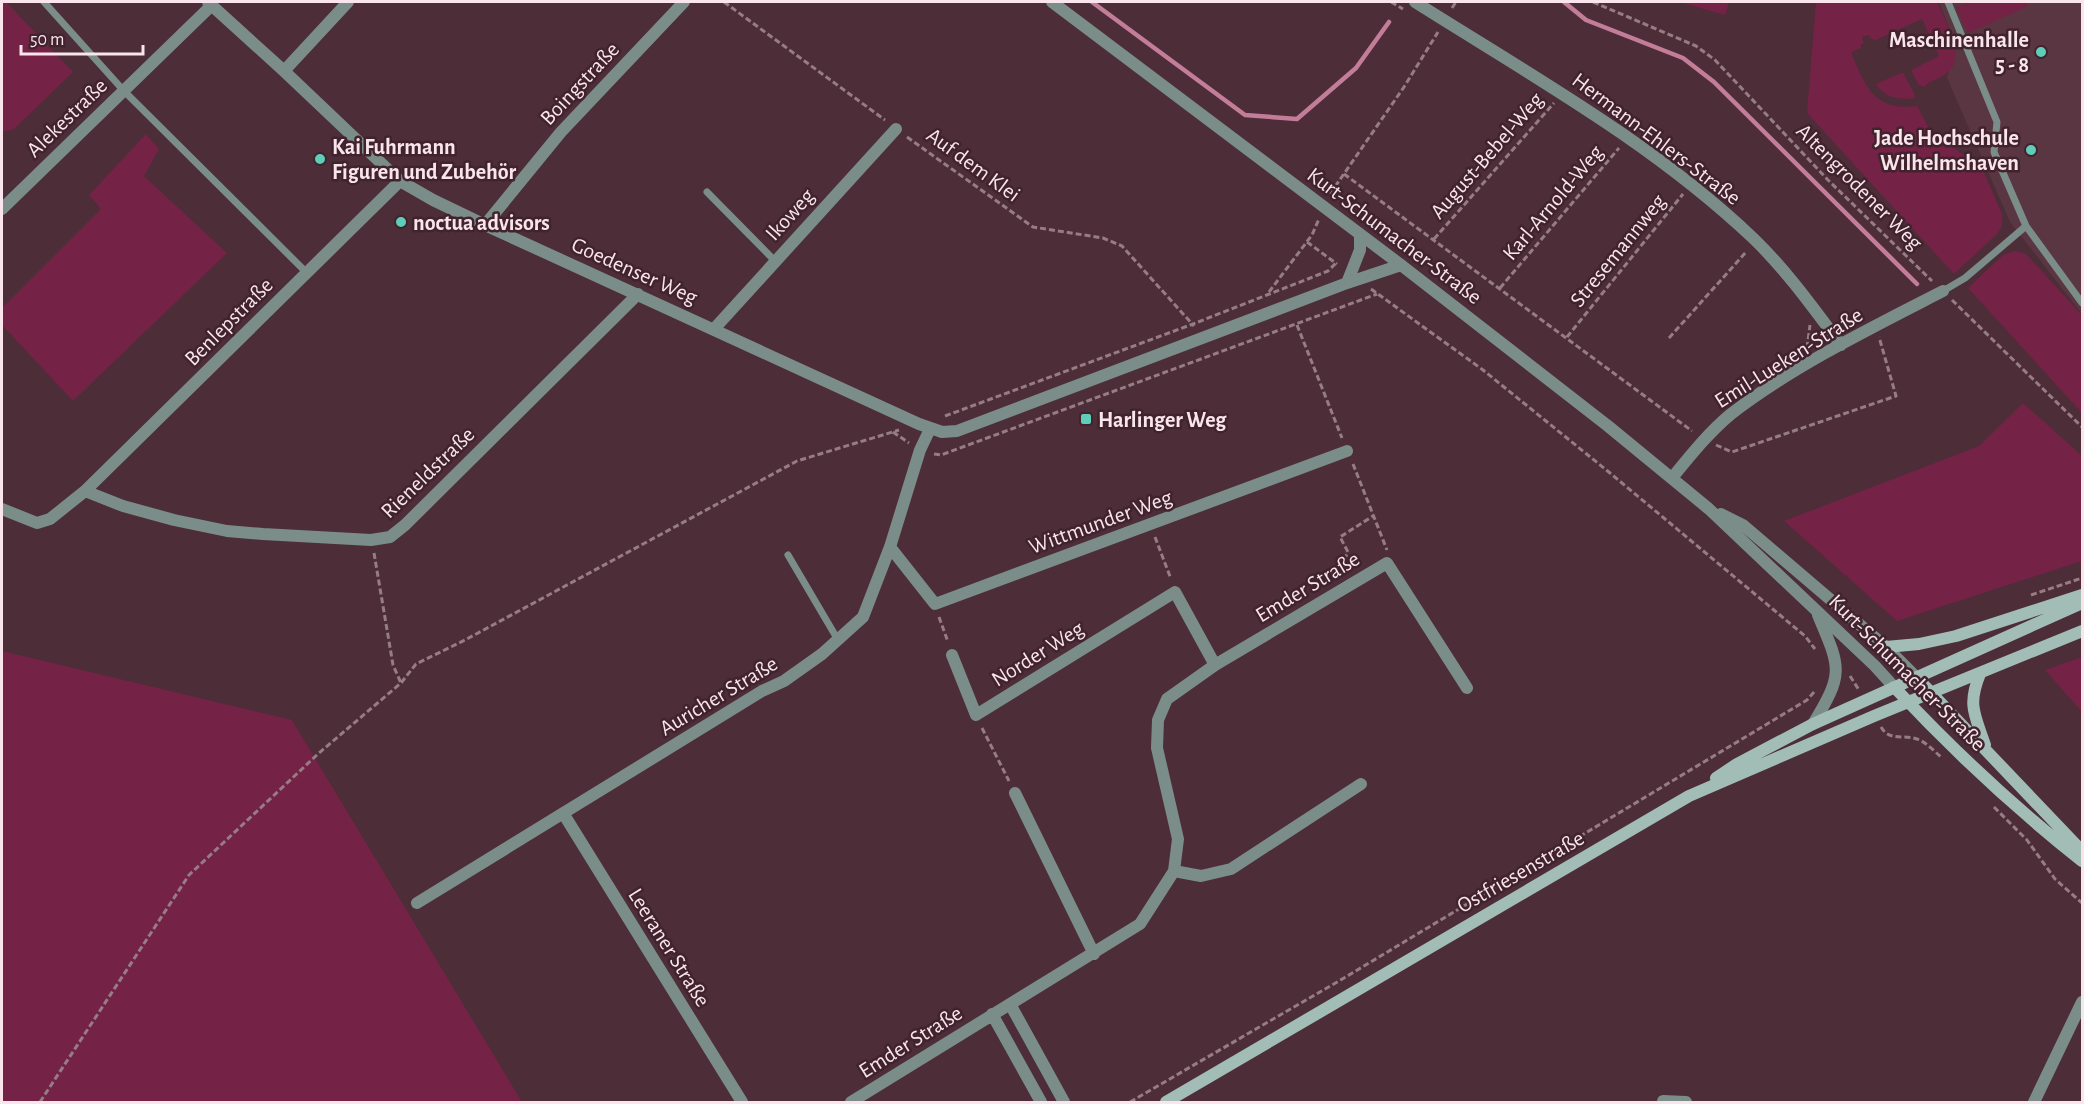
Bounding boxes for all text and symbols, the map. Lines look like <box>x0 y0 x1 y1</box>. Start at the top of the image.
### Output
scale bar <box>21 18 142 56</box>
place label: Maschinenhalle 5 - 8 <box>1889 29 2029 76</box>
text: 50 m <box>30 31 64 49</box>
street label: Boingstraße <box>536 38 623 129</box>
marker: Maschinenhalle 5 - 8 <box>2034 45 2048 59</box>
street label: Hermann-Ehlers-Straße <box>1568 69 1745 209</box>
street label: Alekestraße <box>22 74 111 161</box>
street label: August-Bebel-Weg <box>1426 88 1547 223</box>
street label: Altengrodener Weg <box>1792 120 1927 254</box>
street label: Auf dem Klei <box>923 124 1024 206</box>
place label: Jade Hochschule Wilhelmshaven <box>1874 127 2019 174</box>
place label: Kai Fuhrmann Figuren und Zubehör <box>332 136 517 183</box>
street label: Karl-Arnold-Weg <box>1498 141 1607 264</box>
marker: Jade Hochschule Wilhelmshaven <box>2024 143 2038 157</box>
marker: Kai Fuhrmann Figuren und Zubehör <box>313 152 327 166</box>
street label: Kurt-Schumacher-Straße <box>1303 163 1486 308</box>
street label: Ikoweg <box>761 184 819 245</box>
street label: Stresemannweg <box>1566 190 1670 311</box>
place label: noctua advisors <box>413 212 550 234</box>
marker: noctua advisors <box>394 215 408 229</box>
street label: Goedenser Weg <box>568 233 701 309</box>
street label: Benlepstraße <box>180 273 277 370</box>
street label: Emil-Lueken-Straße <box>1711 303 1866 412</box>
place label: Harlinger Weg <box>1098 409 1227 431</box>
marker: Harlinger Weg <box>1079 412 1093 426</box>
street label: Rieneldstraße <box>377 423 479 523</box>
street label: Wittmunder Weg <box>1026 486 1175 558</box>
street label: Emder Straße <box>1252 547 1363 626</box>
street label: Kurt-Schumacher-Straße <box>1825 590 1990 755</box>
street label: Norder Weg <box>988 617 1088 691</box>
street label: Auricher Straße <box>656 652 781 740</box>
street label: Ostfriesenstraße <box>1453 827 1588 917</box>
street label: Leeraner Straße <box>624 884 714 1011</box>
street label: Emder Straße <box>855 1002 966 1082</box>

